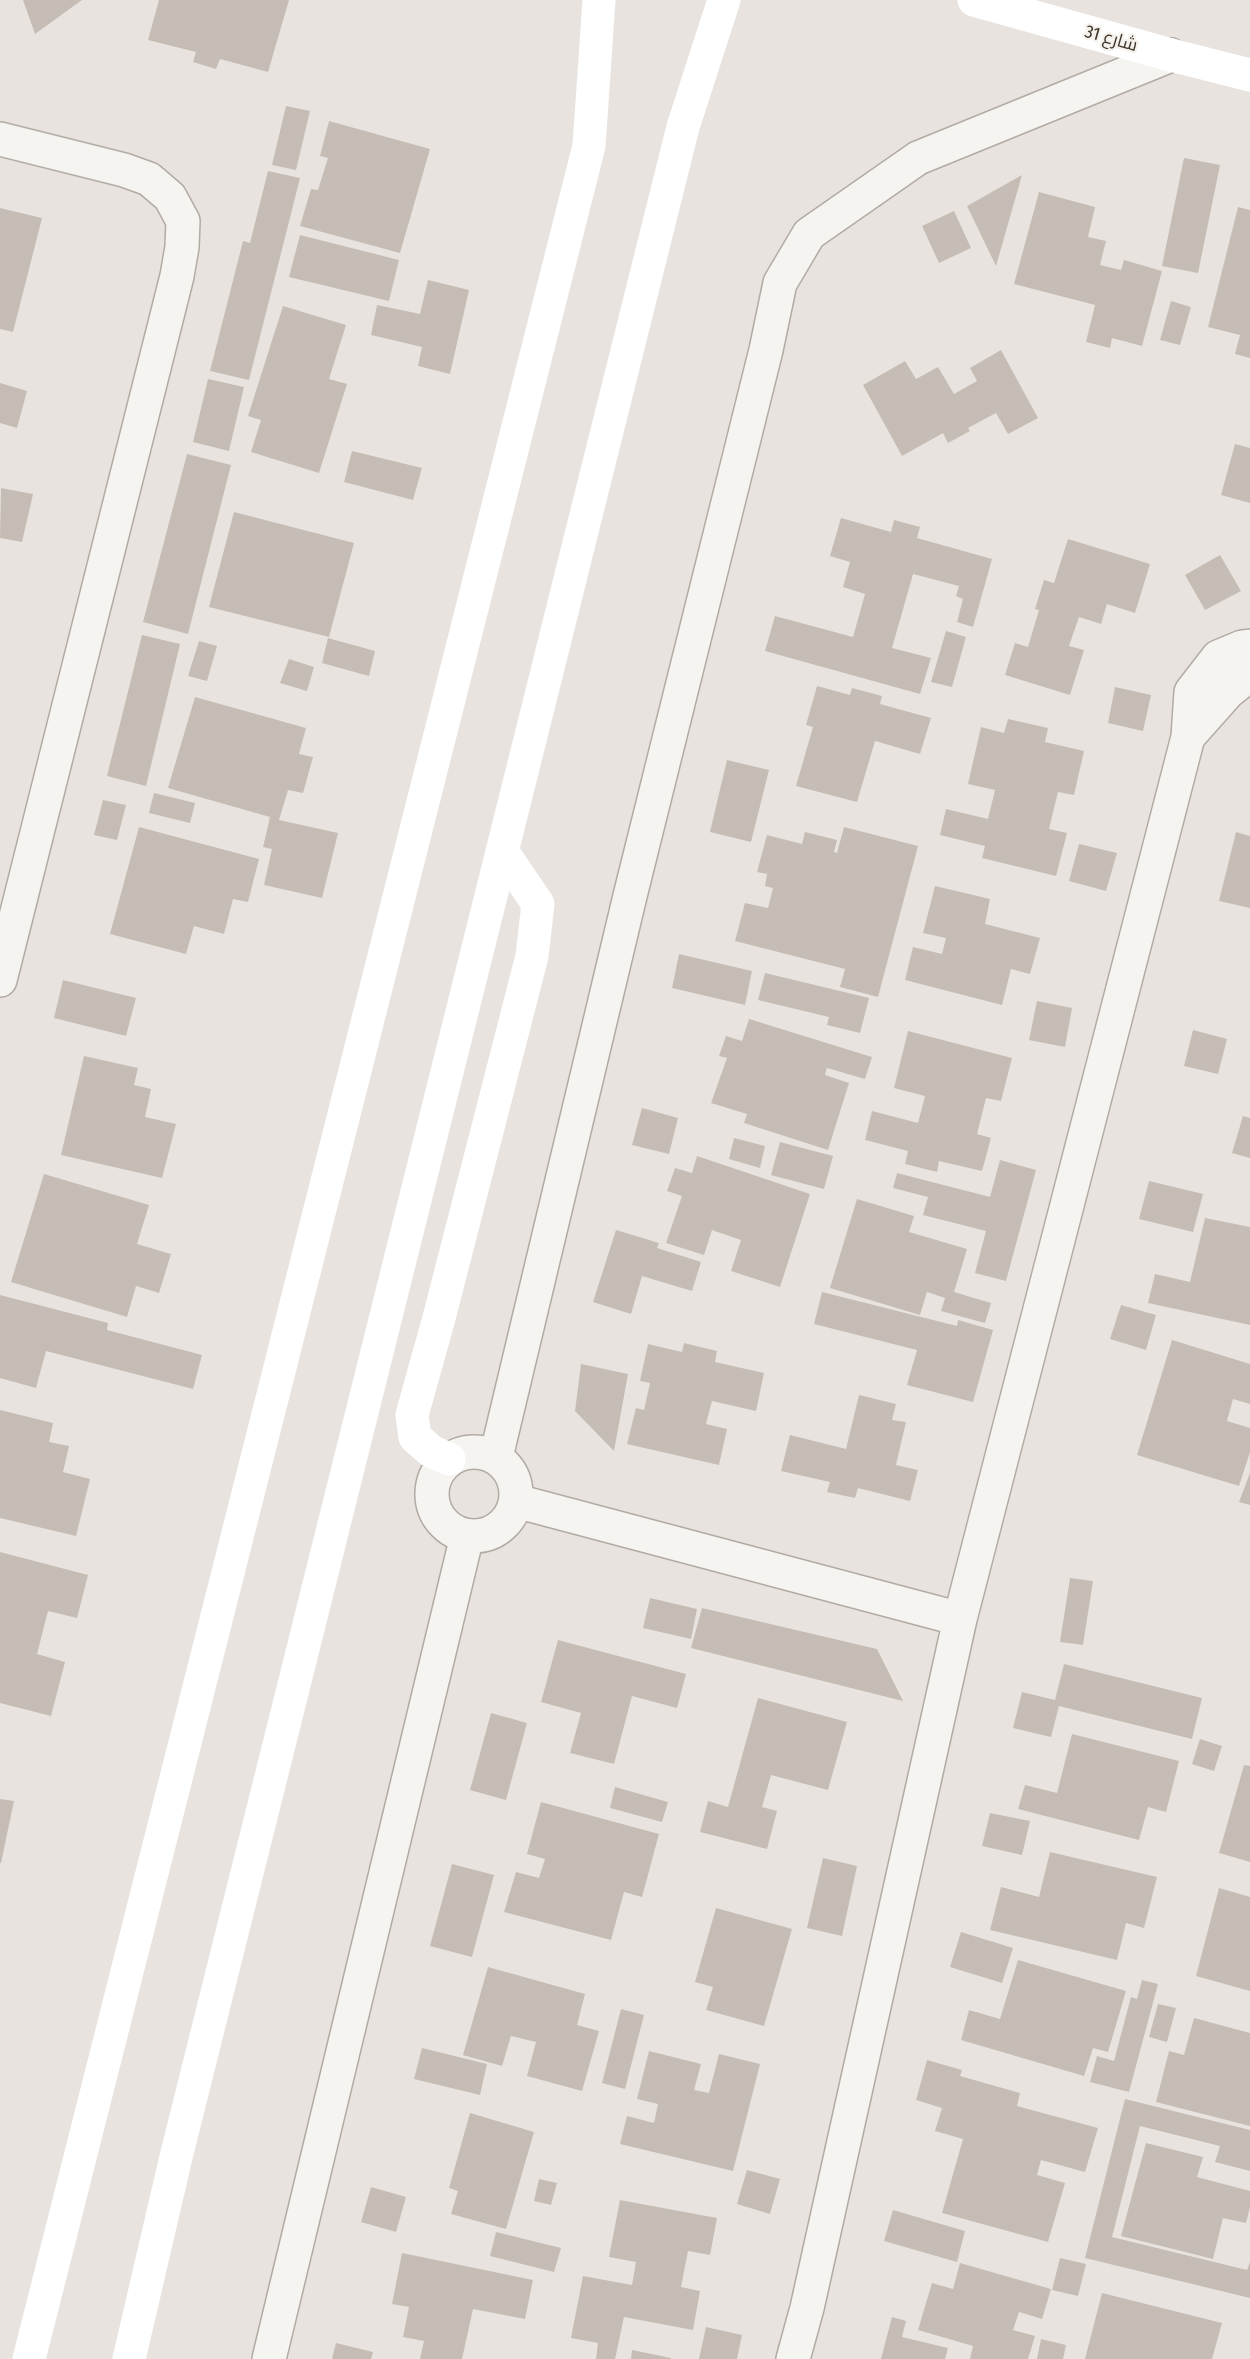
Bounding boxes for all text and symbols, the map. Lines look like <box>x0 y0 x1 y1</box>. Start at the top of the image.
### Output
street label: شارع 31 <box>1082 21 1140 57</box>

